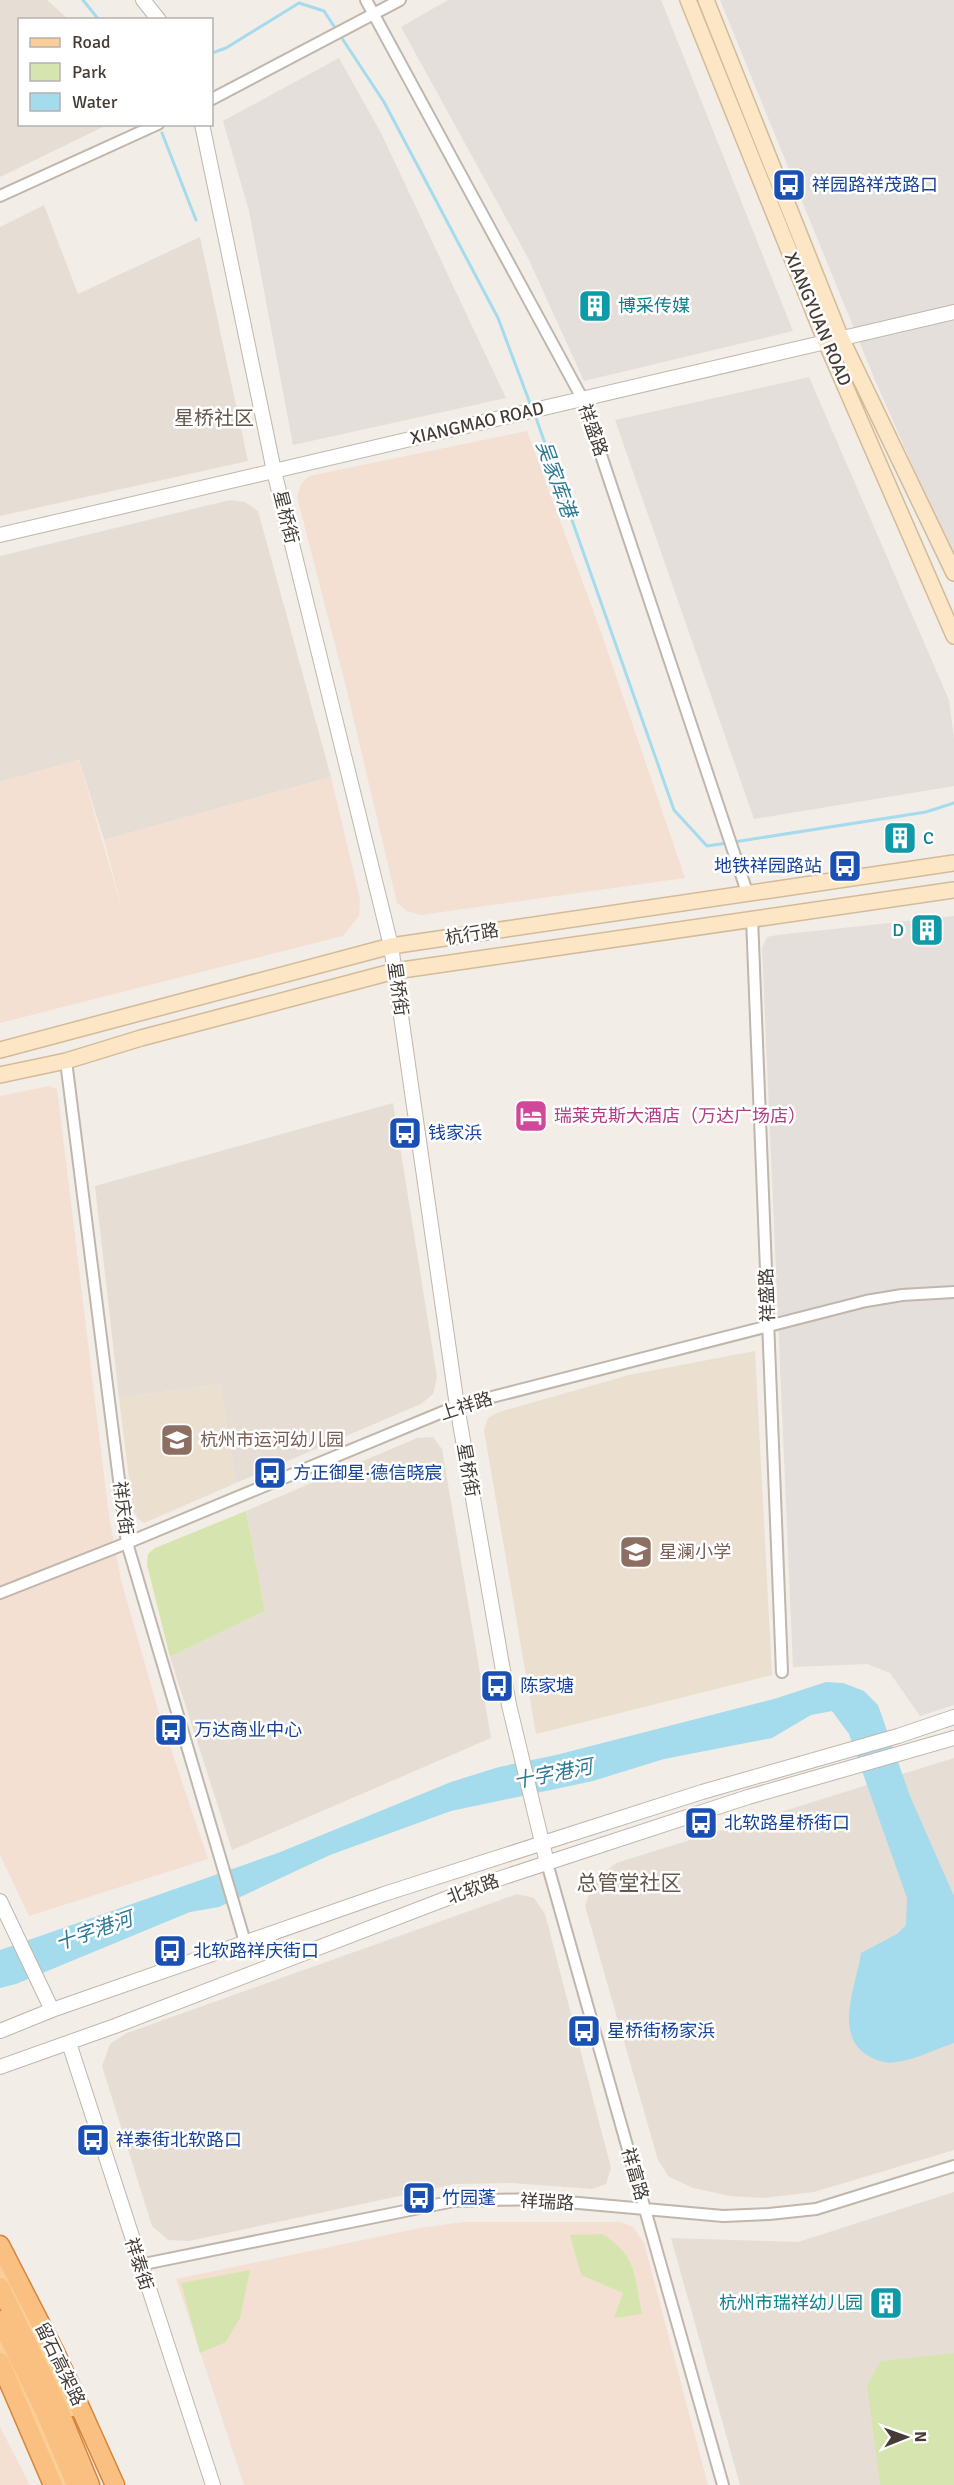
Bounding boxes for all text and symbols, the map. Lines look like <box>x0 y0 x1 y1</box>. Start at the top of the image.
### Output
legend <box>18 18 213 126</box>
text: Road <box>72 31 111 53</box>
text: Park <box>72 61 107 83</box>
text: Water <box>72 91 118 113</box>
bus stop icon: 祥园路祥茂路口 <box>771 167 807 203</box>
place label: 祥园路祥茂路口 <box>812 174 938 196</box>
street label: XIANGYUAN ROAD <box>780 249 856 389</box>
building icon: 博采传媒 <box>577 288 613 324</box>
place label: 博采传媒 <box>618 295 690 317</box>
street label: XIANGMAO ROAD <box>408 397 546 449</box>
street label: 祥盛路 <box>574 401 612 459</box>
district label: 星桥社区 <box>174 406 254 431</box>
water label: 吴家库港 <box>531 437 582 524</box>
street label: 星桥街 <box>269 488 303 546</box>
building icon: C <box>882 820 918 856</box>
place label: C <box>923 827 934 849</box>
bus stop icon: 地铁祥园路站 <box>827 848 863 884</box>
place label: 地铁祥园路站 <box>714 855 822 877</box>
building icon: D <box>909 912 945 948</box>
street label: 杭行路 <box>444 919 500 949</box>
place label: D <box>892 919 904 941</box>
street label: 星桥街 <box>383 961 413 1017</box>
hotel icon: 瑞莱克斯大酒店（万达广场店） <box>513 1098 549 1134</box>
place label: 瑞莱克斯大酒店（万达广场店） <box>554 1105 806 1127</box>
bus stop icon: 钱家浜 <box>387 1115 423 1151</box>
place label: 钱家浜 <box>428 1122 482 1144</box>
street label: 祥盛路 <box>755 1268 779 1322</box>
street label: 上祥路 <box>437 1387 495 1425</box>
school or university icon: 杭州市运河幼儿园 <box>159 1422 195 1458</box>
place label: 杭州市运河幼儿园 <box>200 1429 344 1451</box>
street label: 星桥街 <box>452 1442 484 1498</box>
bus stop icon: 方正御星·德信晓宸 <box>252 1455 288 1491</box>
place label: 方正御星·德信晓宸 <box>293 1462 442 1484</box>
street label: 祥庆街 <box>109 1480 137 1536</box>
school or university icon: 星澜小学 <box>618 1534 654 1570</box>
place label: 星澜小学 <box>659 1541 731 1563</box>
bus stop icon: 陈家塘 <box>479 1668 515 1704</box>
place label: 陈家塘 <box>520 1675 574 1697</box>
bus stop icon: 万达商业中心 <box>153 1712 189 1748</box>
place label: 万达商业中心 <box>194 1719 302 1741</box>
water label: 十字港河 <box>511 1753 599 1794</box>
bus stop icon: 北软路星桥街口 <box>683 1805 719 1841</box>
place label: 北软路星桥街口 <box>724 1812 850 1834</box>
street label: 北软路 <box>444 1869 502 1909</box>
district label: 总管堂社区 <box>577 1870 682 1896</box>
water label: 十字港河 <box>52 1905 140 1956</box>
bus stop icon: 北软路祥庆街口 <box>152 1933 188 1969</box>
place label: 北软路祥庆街口 <box>193 1940 319 1962</box>
bus stop icon: 星桥街杨家浜 <box>566 2013 602 2049</box>
place label: 星桥街杨家浜 <box>607 2020 715 2042</box>
bus stop icon: 祥泰街北软路口 <box>75 2122 111 2158</box>
place label: 祥泰街北软路口 <box>116 2129 242 2151</box>
street label: 祥富路 <box>617 2145 653 2203</box>
bus stop icon: 竹园蓬 <box>401 2180 437 2216</box>
place label: 竹园蓬 <box>442 2187 496 2209</box>
street label: 祥瑞路 <box>519 2190 575 2214</box>
street label: 祥泰街 <box>120 2235 158 2293</box>
building icon: 杭州市瑞祥幼儿园 <box>868 2285 904 2321</box>
place label: 杭州市瑞祥幼儿园 <box>719 2292 863 2314</box>
street label: 留石高架路 <box>30 2319 90 2409</box>
north arrow <box>876 2407 936 2467</box>
text: N <box>910 2431 930 2442</box>

